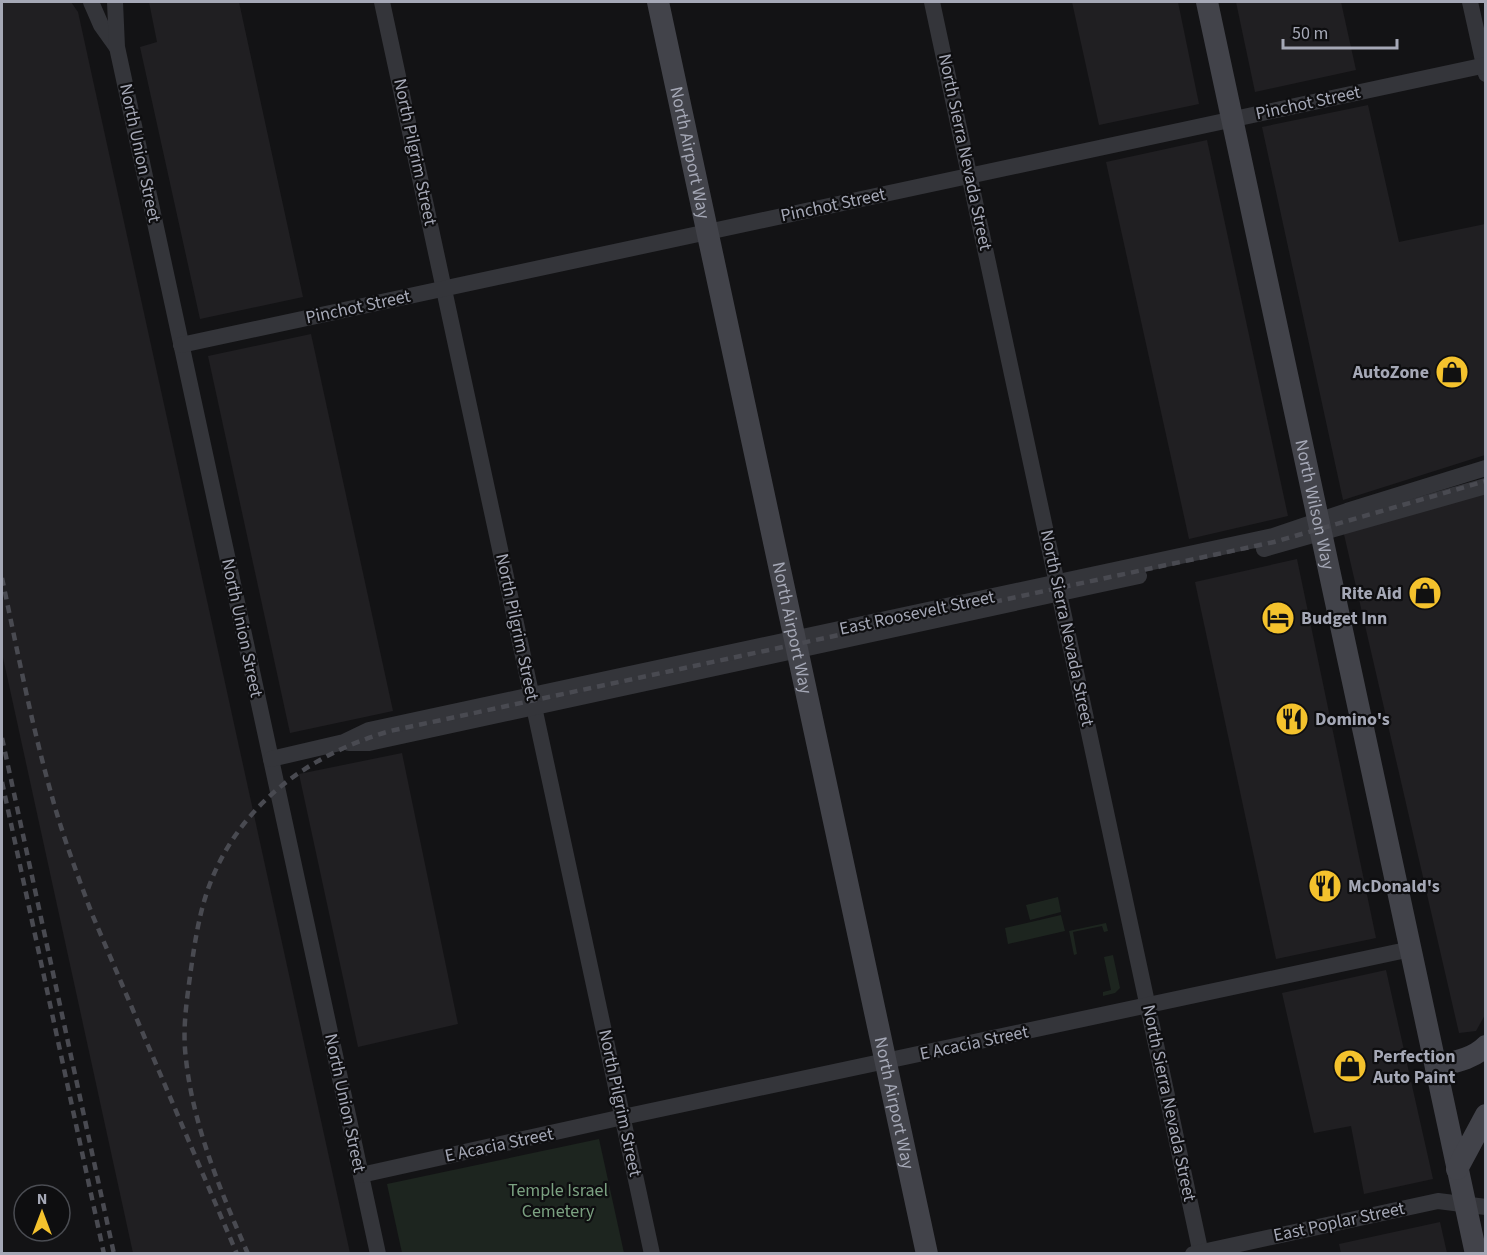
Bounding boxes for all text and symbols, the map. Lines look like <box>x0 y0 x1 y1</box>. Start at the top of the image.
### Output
scale bar <box>1283 12 1397 50</box>
text: 50 m <box>1292 21 1328 46</box>
street label: North Sierra Nevada Street <box>932 51 998 253</box>
street label: North Pilgrim Street <box>387 76 443 228</box>
street label: Pinchot Street <box>1253 80 1363 126</box>
street label: North Union Street <box>113 81 167 225</box>
street label: North Airport Way <box>664 84 717 222</box>
street label: Pinchot Street <box>778 182 888 228</box>
street label: Pinchot Street <box>303 284 413 330</box>
shop icon: AutoZone <box>1434 354 1470 390</box>
place label: AutoZone <box>1352 360 1429 385</box>
street label: North Wilson Way <box>1289 437 1341 573</box>
street label: North Sierra Nevada Street <box>1034 527 1100 729</box>
street label: North Pilgrim Street <box>489 551 545 703</box>
street label: North Union Street <box>215 556 269 700</box>
street label: North Airport Way <box>766 559 819 697</box>
shop icon: Rite Aid <box>1407 575 1443 611</box>
place label: Rite Aid <box>1341 581 1402 606</box>
street label: East Roosevelt Street <box>837 584 997 642</box>
hotel icon: Budget Inn <box>1260 600 1296 636</box>
place label: Budget Inn <box>1301 606 1387 631</box>
restaurant icon: Domino's <box>1274 701 1310 737</box>
place label: Domino's <box>1315 707 1390 732</box>
restaurant icon: McDonald's <box>1307 868 1343 904</box>
place label: McDonald's <box>1348 874 1440 899</box>
street label: North Sierra Nevada Street <box>1136 1002 1202 1204</box>
street label: E Acacia Street <box>917 1019 1031 1067</box>
street label: North Pilgrim Street <box>592 1027 648 1179</box>
street label: North Union Street <box>318 1031 372 1175</box>
street label: North Airport Way <box>868 1034 921 1172</box>
place label: Perfection Auto Paint <box>1372 1044 1456 1090</box>
shop icon: Perfection Auto Paint <box>1332 1048 1368 1084</box>
street label: E Acacia Street <box>442 1121 556 1169</box>
park label: Temple Israel Cemetery <box>508 1178 608 1224</box>
north arrow <box>12 1183 72 1243</box>
text: N <box>37 1188 47 1210</box>
street label: East Poplar Street <box>1271 1196 1407 1248</box>

